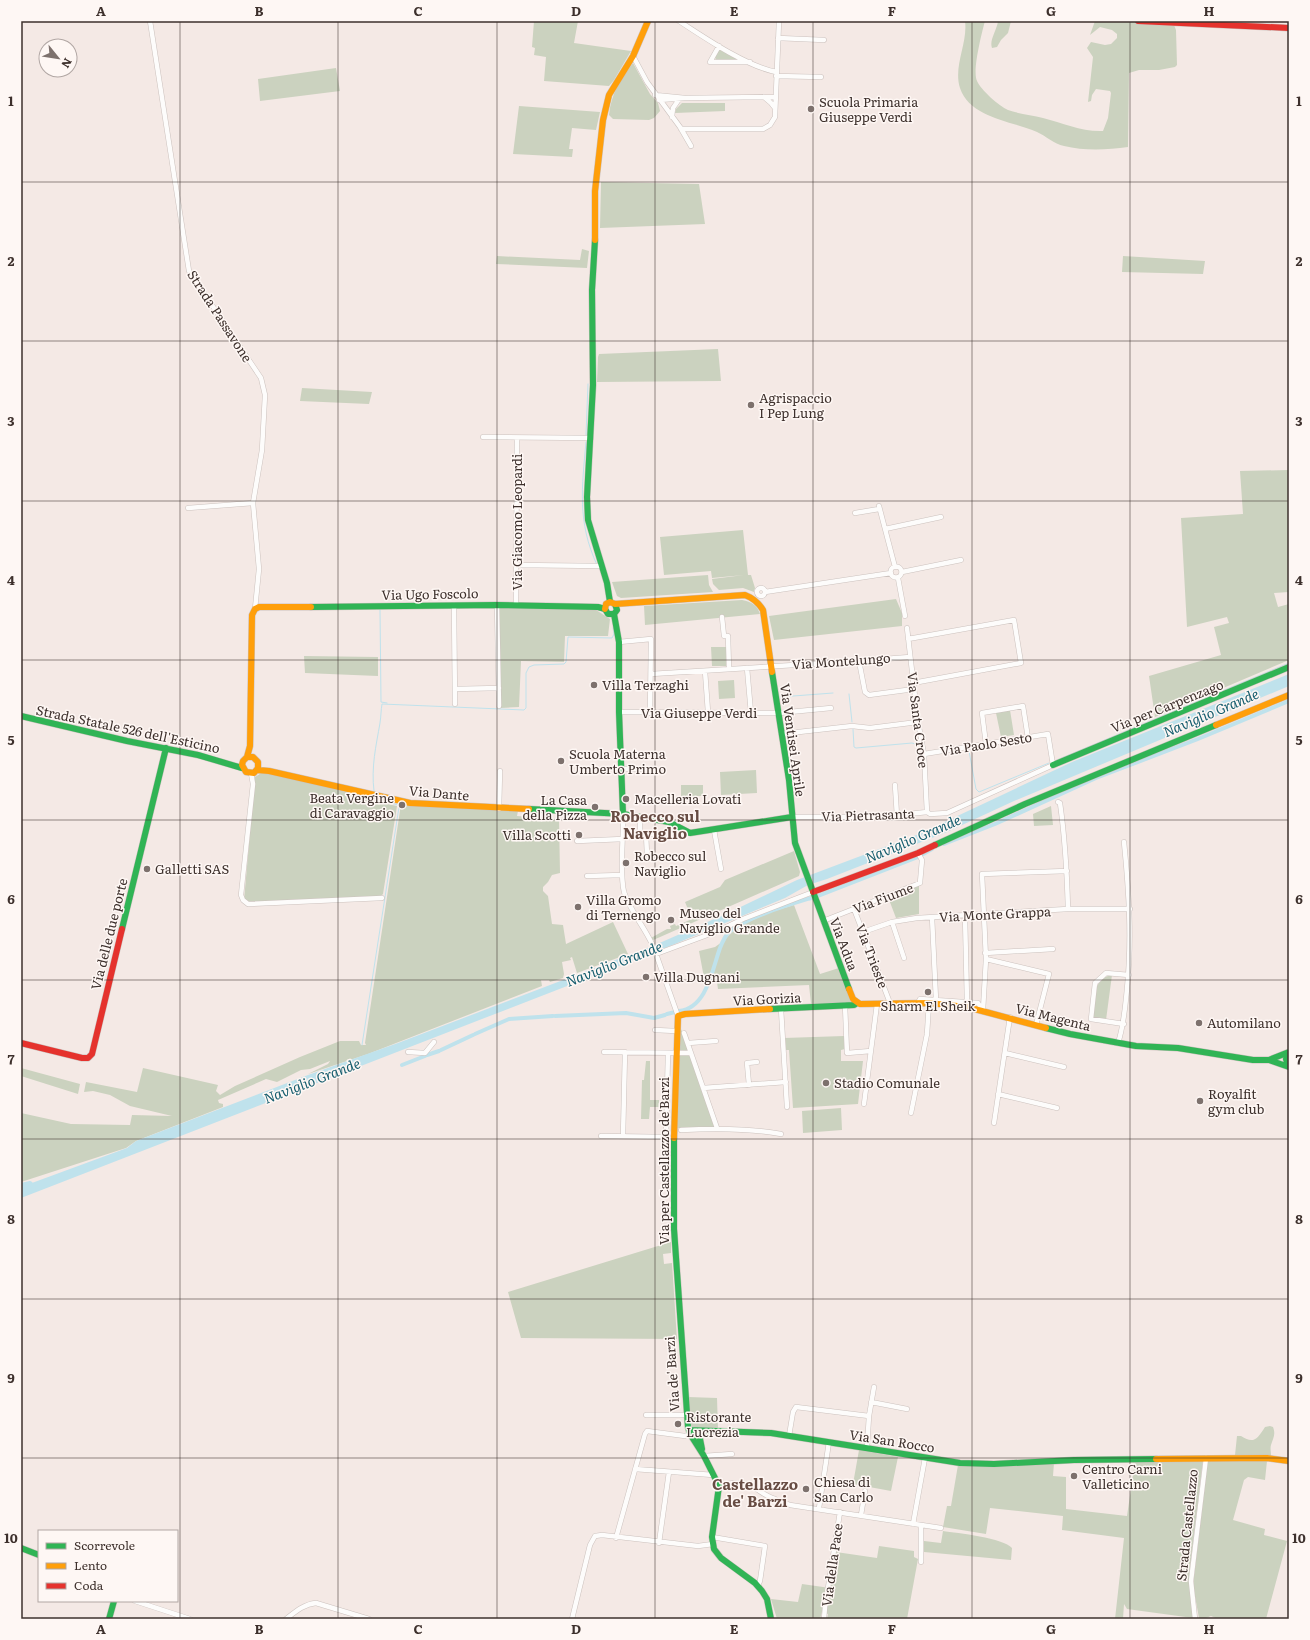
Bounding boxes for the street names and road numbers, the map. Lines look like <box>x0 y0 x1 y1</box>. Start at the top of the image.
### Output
street label: Strada Passavone <box>183 266 257 366</box>
street label: Via Giacomo Leopardi <box>507 453 526 590</box>
street label: Via Ugo Foscolo <box>381 583 479 604</box>
street label: Via Montelungo <box>791 648 891 673</box>
street label: Via Santa Croce <box>903 671 934 769</box>
street label: Via per Carpenzago <box>1108 674 1226 737</box>
street label: Via Ventisei Aprile <box>776 682 811 798</box>
street label: Strada Statale 526 dell'Esticino <box>34 700 222 757</box>
street label: Via Giuseppe Verdi <box>641 703 758 722</box>
street label: Via Paolo Sesto <box>939 727 1034 760</box>
street label: Via Dante <box>408 780 470 805</box>
street label: Via Pietrasanta <box>821 803 915 826</box>
street label: Via delle due porte <box>85 876 132 992</box>
street label: Via Fiume <box>850 877 916 918</box>
street label: Via Monte Grappa <box>939 901 1051 926</box>
street label: Via Adua <box>826 914 863 973</box>
street label: Via Trieste <box>852 921 893 991</box>
street label: Via Gorizia <box>732 987 802 1010</box>
street label: Via Magenta <box>1013 998 1093 1035</box>
street label: Via per Castellazzo de'Barzi <box>654 1076 673 1245</box>
street label: Via de' Barzi <box>659 1335 684 1412</box>
street label: Via San Rocco <box>848 1424 936 1457</box>
street label: Strada Castellazzo <box>1171 1468 1202 1582</box>
street label: Via della Pace <box>816 1522 847 1608</box>

